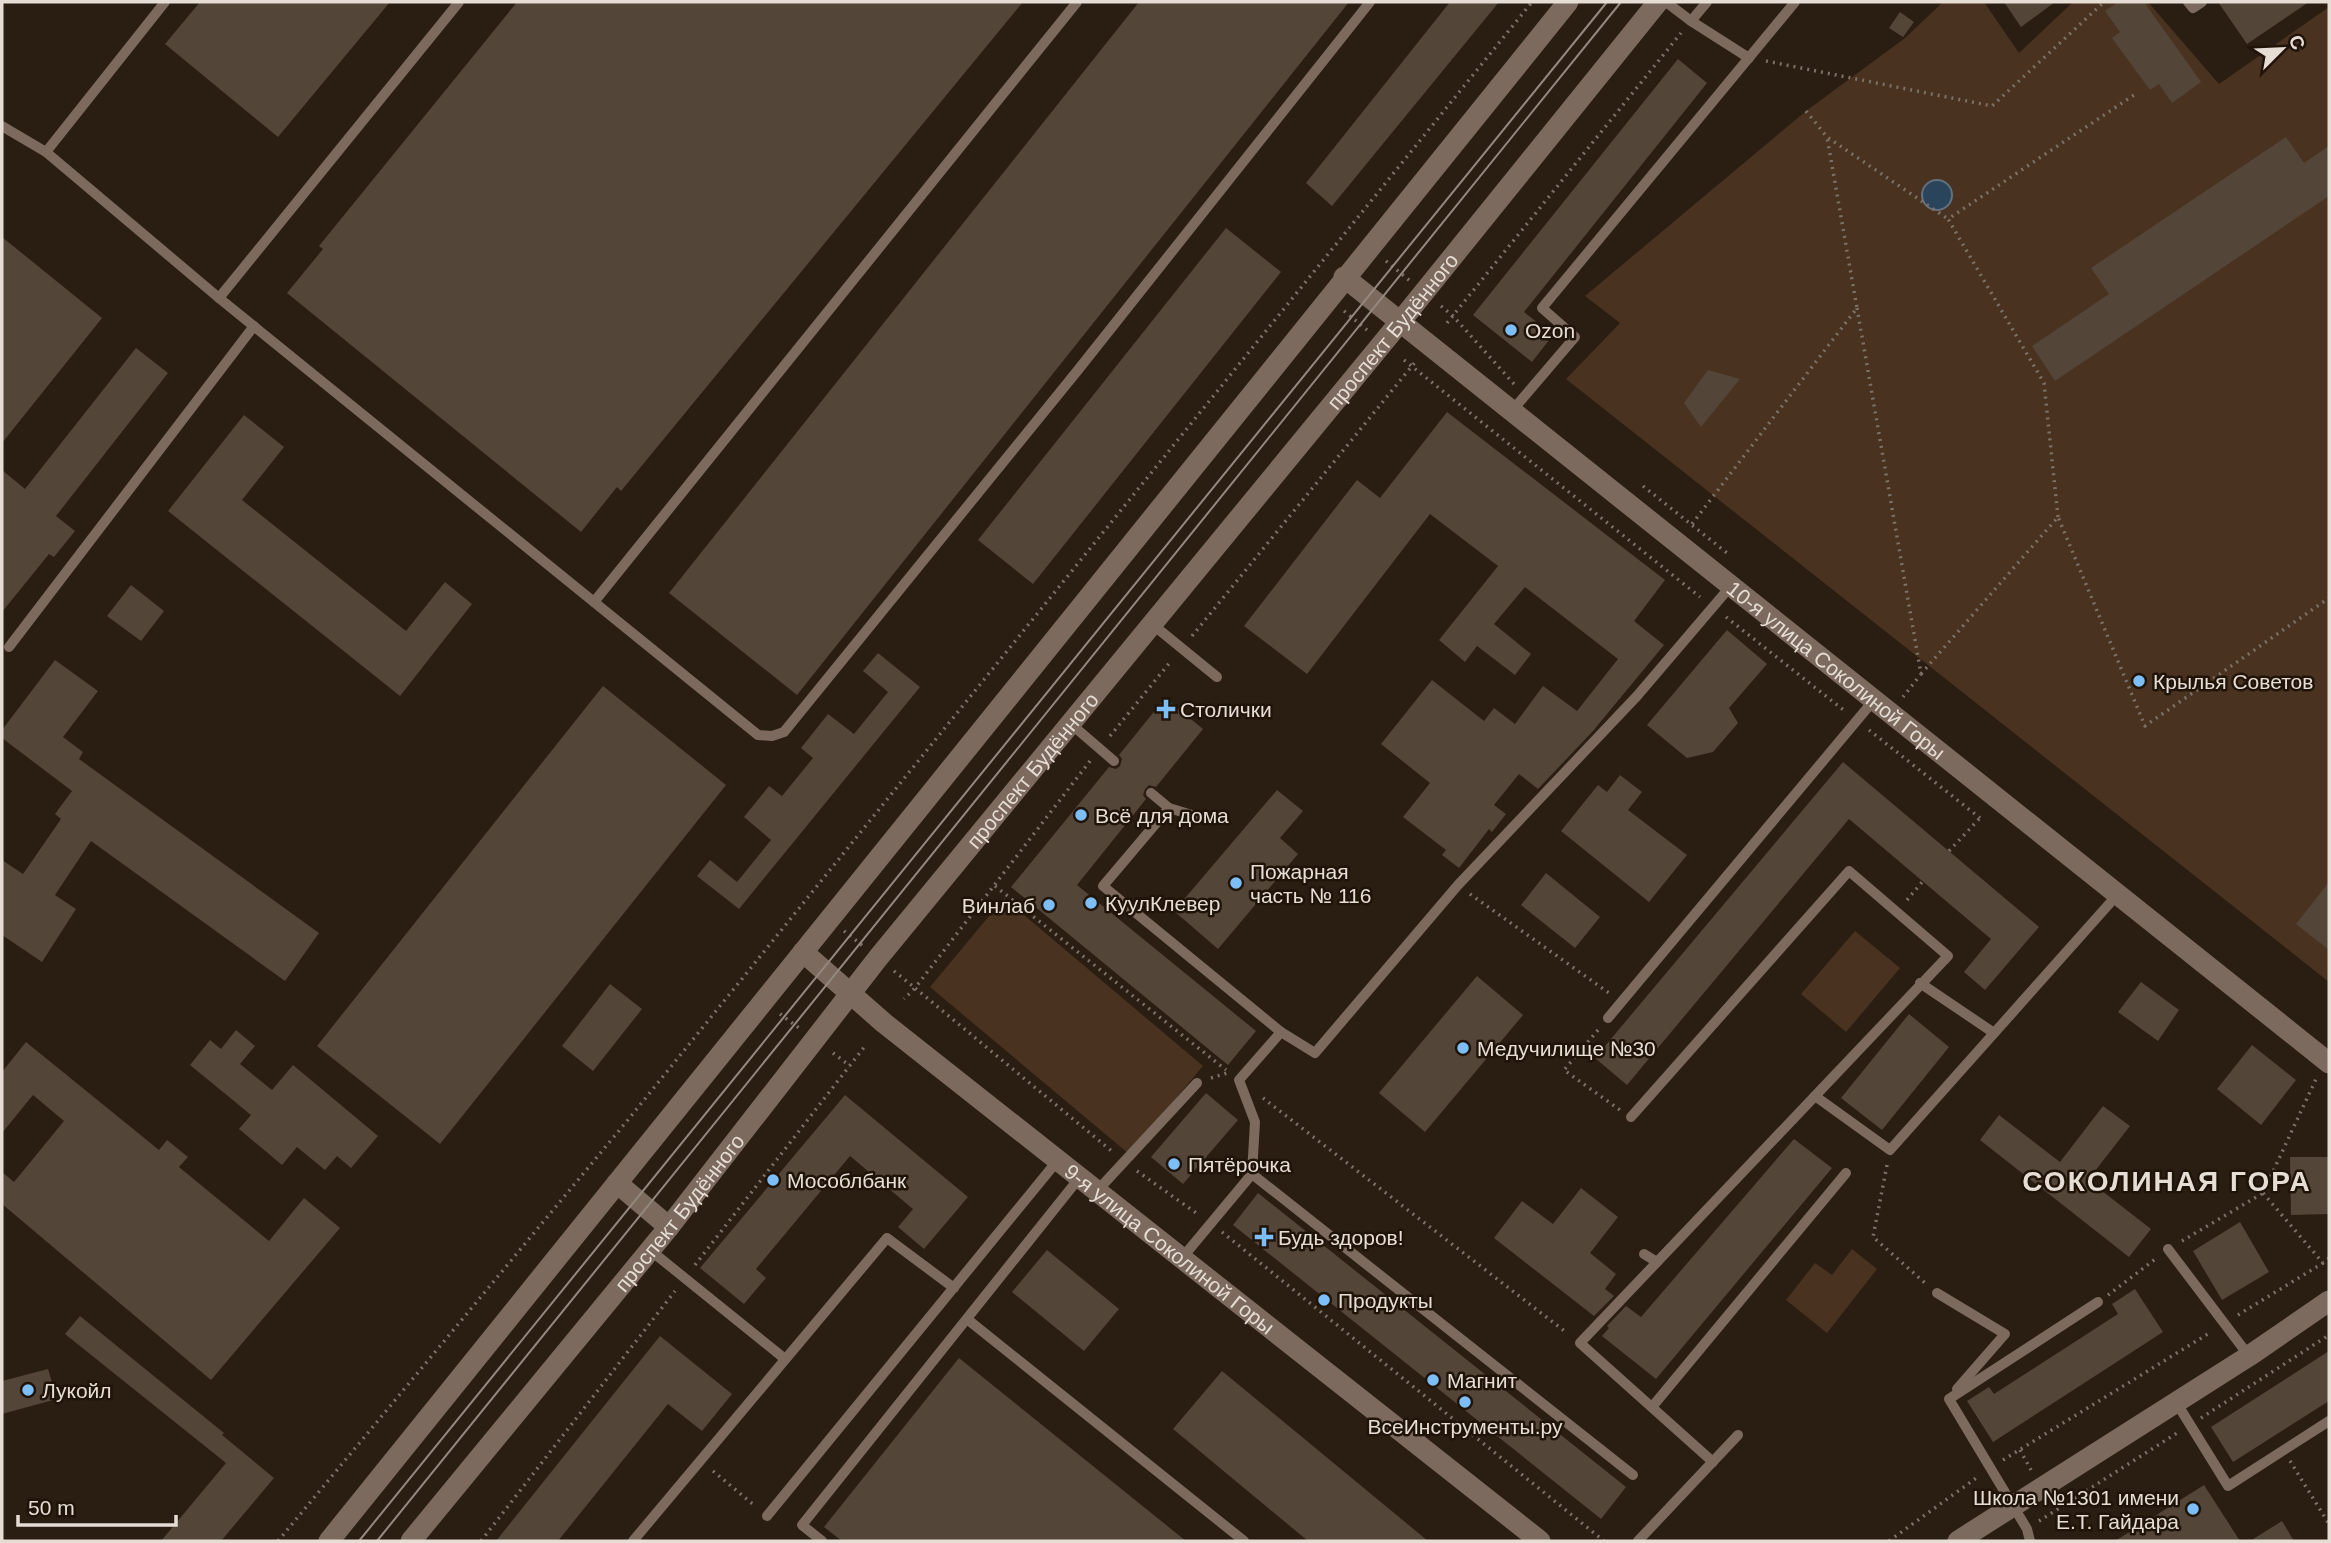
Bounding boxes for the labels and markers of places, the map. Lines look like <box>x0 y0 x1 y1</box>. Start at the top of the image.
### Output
place label: Ozon <box>1525 319 1575 342</box>
marker: Ozon <box>1503 322 1519 338</box>
place label: Крылья Советов <box>2153 670 2313 693</box>
marker: Крылья Советов <box>2131 673 2147 689</box>
place label: Столички <box>1180 698 1272 721</box>
marker: Столички <box>1158 701 1174 717</box>
place label: Всё для дома <box>1095 804 1229 827</box>
marker: Всё для дома <box>1073 807 1089 823</box>
place label: Пожарная часть № 116 <box>1250 860 1371 907</box>
marker: Пожарная часть № 116 <box>1228 875 1244 891</box>
place label: КуулКлевер <box>1105 892 1220 915</box>
place label: Винлаб <box>962 894 1035 917</box>
marker: КуулКлевер <box>1083 895 1099 911</box>
marker: Винлаб <box>1041 897 1057 913</box>
place label: Медучилище №30 <box>1477 1037 1656 1060</box>
marker: Медучилище №30 <box>1455 1040 1471 1056</box>
place label: Пятёрочка <box>1188 1153 1291 1176</box>
marker: Пятёрочка <box>1166 1156 1182 1172</box>
place label: Мособлбанк <box>787 1169 907 1192</box>
marker: Мособлбанк <box>765 1172 781 1188</box>
place label: Будь здоров! <box>1278 1226 1404 1249</box>
marker: Будь здоров! <box>1256 1229 1272 1245</box>
place label: Продукты <box>1338 1289 1433 1312</box>
marker: Продукты <box>1316 1292 1332 1308</box>
place label: Магнит <box>1447 1369 1517 1392</box>
marker: Магнит <box>1425 1372 1441 1388</box>
place label: Лукойл <box>42 1379 112 1402</box>
marker: Лукойл <box>20 1382 36 1398</box>
marker: ВсеИнструменты.ру <box>1457 1394 1473 1410</box>
place label: ВсеИнструменты.ру <box>1368 1415 1563 1438</box>
place label: Школа №1301 имени Е.Т. Гайдара <box>1973 1486 2179 1533</box>
marker: Школа №1301 имени Е.Т. Гайдара <box>2185 1501 2201 1517</box>

